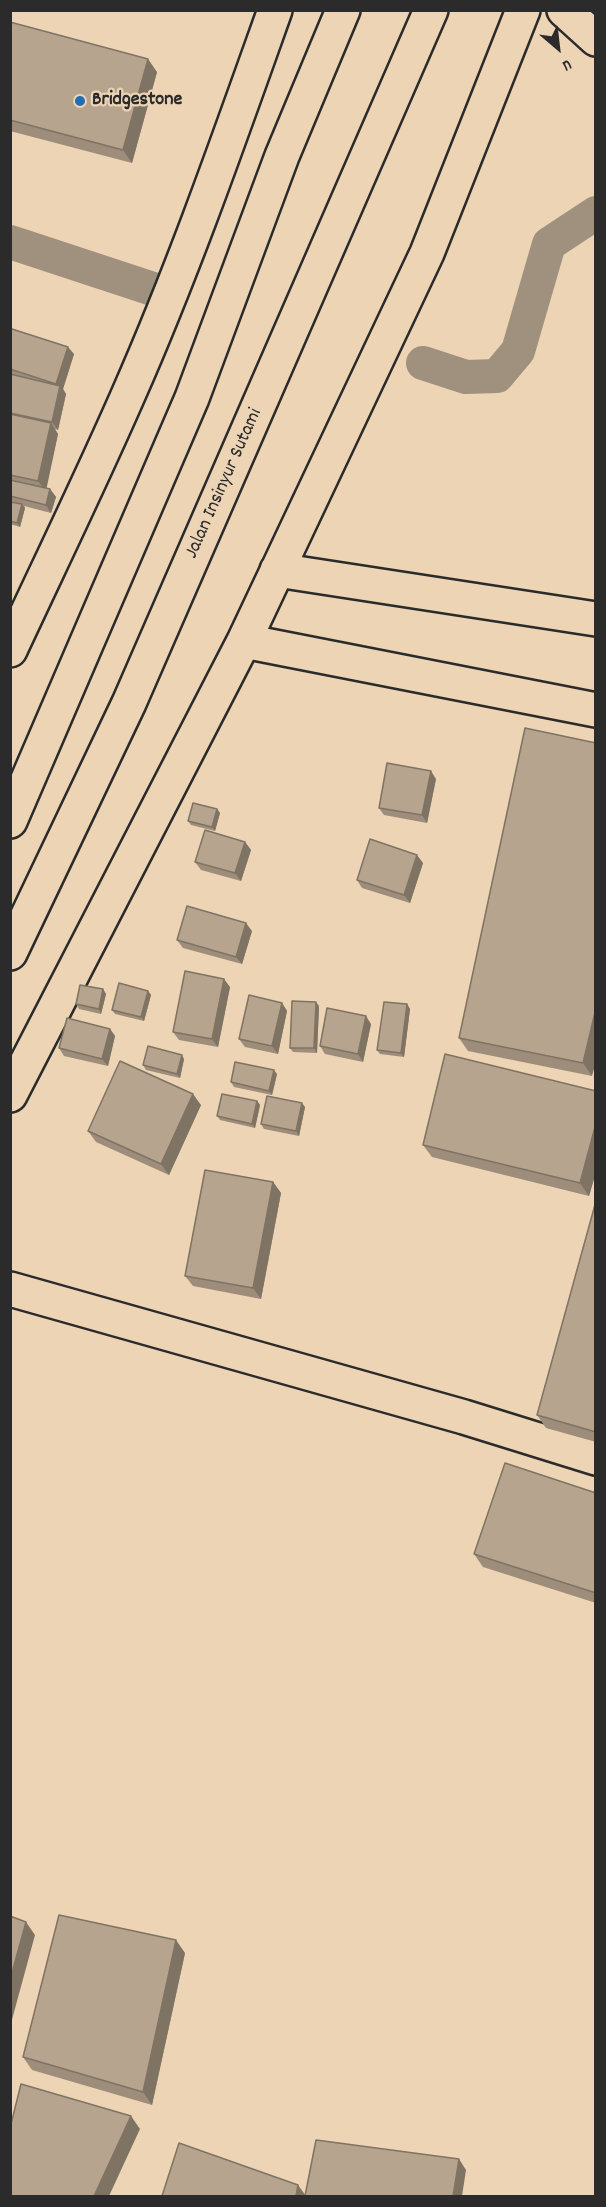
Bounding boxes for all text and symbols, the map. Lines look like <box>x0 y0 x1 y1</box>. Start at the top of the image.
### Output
north arrow <box>528 18 588 78</box>
text: U <box>558 52 575 76</box>
place label: Bridgestone <box>92 89 182 113</box>
marker: Bridgestone <box>73 94 87 108</box>
street label: Jalan Insinyur Sutami <box>181 405 269 563</box>

